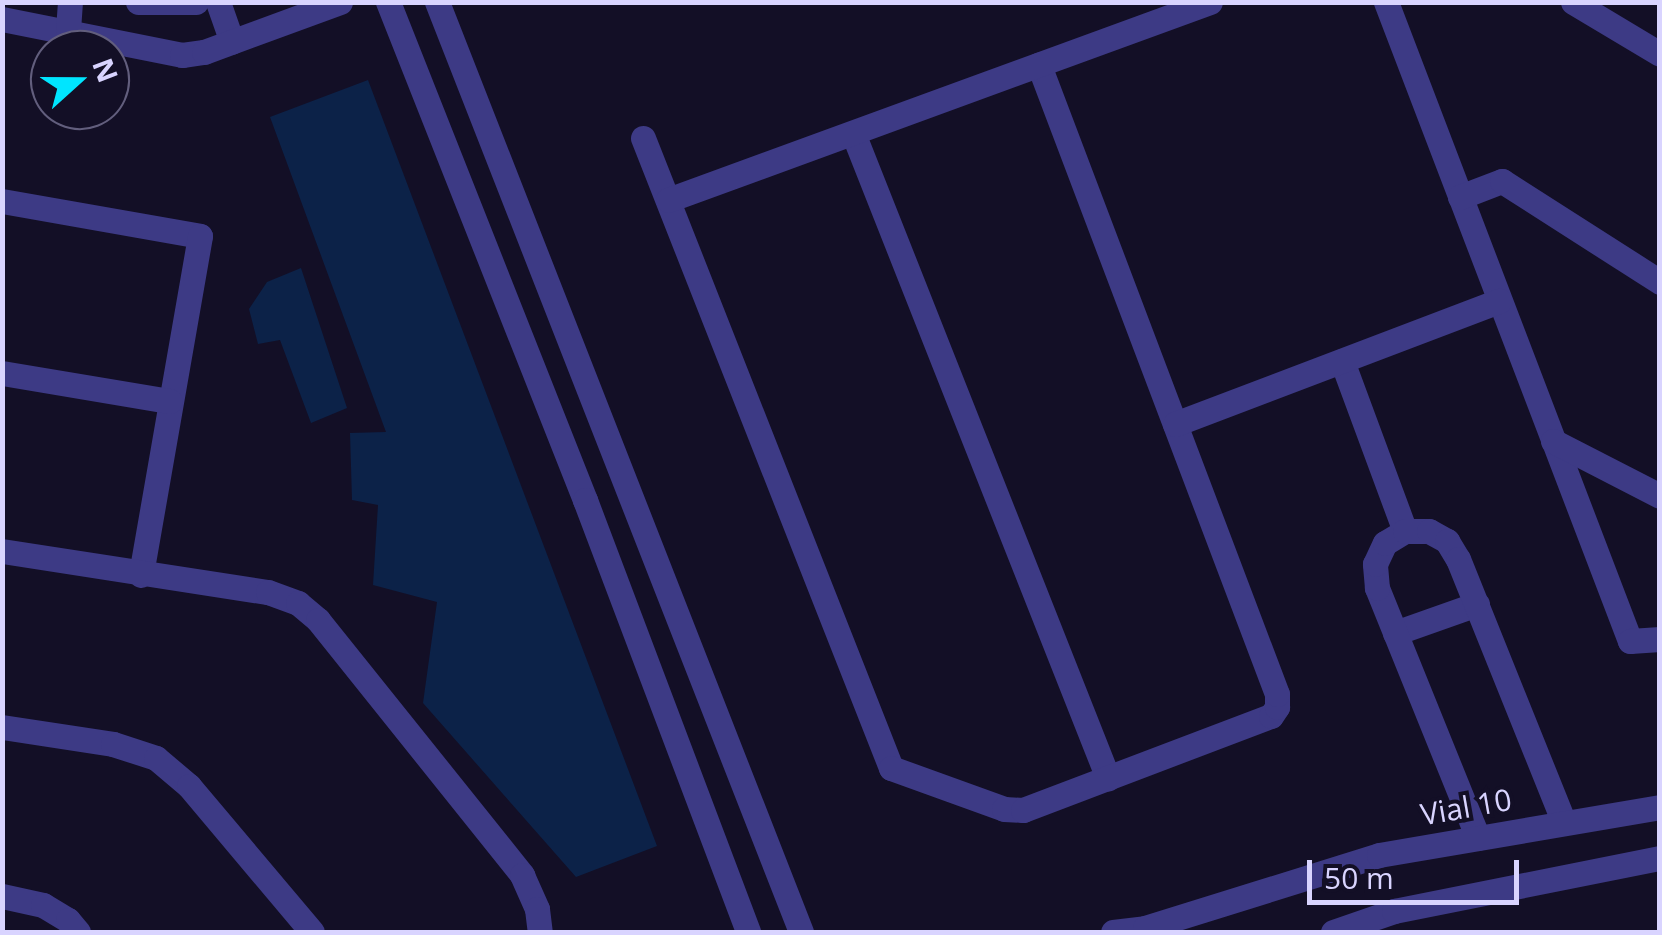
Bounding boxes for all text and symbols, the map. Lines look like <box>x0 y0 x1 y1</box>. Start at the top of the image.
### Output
north arrow <box>30 30 130 130</box>
text: N <box>84 53 128 87</box>
street label: Vial 10 <box>1418 781 1514 833</box>
scale bar <box>1312 840 1524 902</box>
text: 50 m <box>1324 857 1394 898</box>

